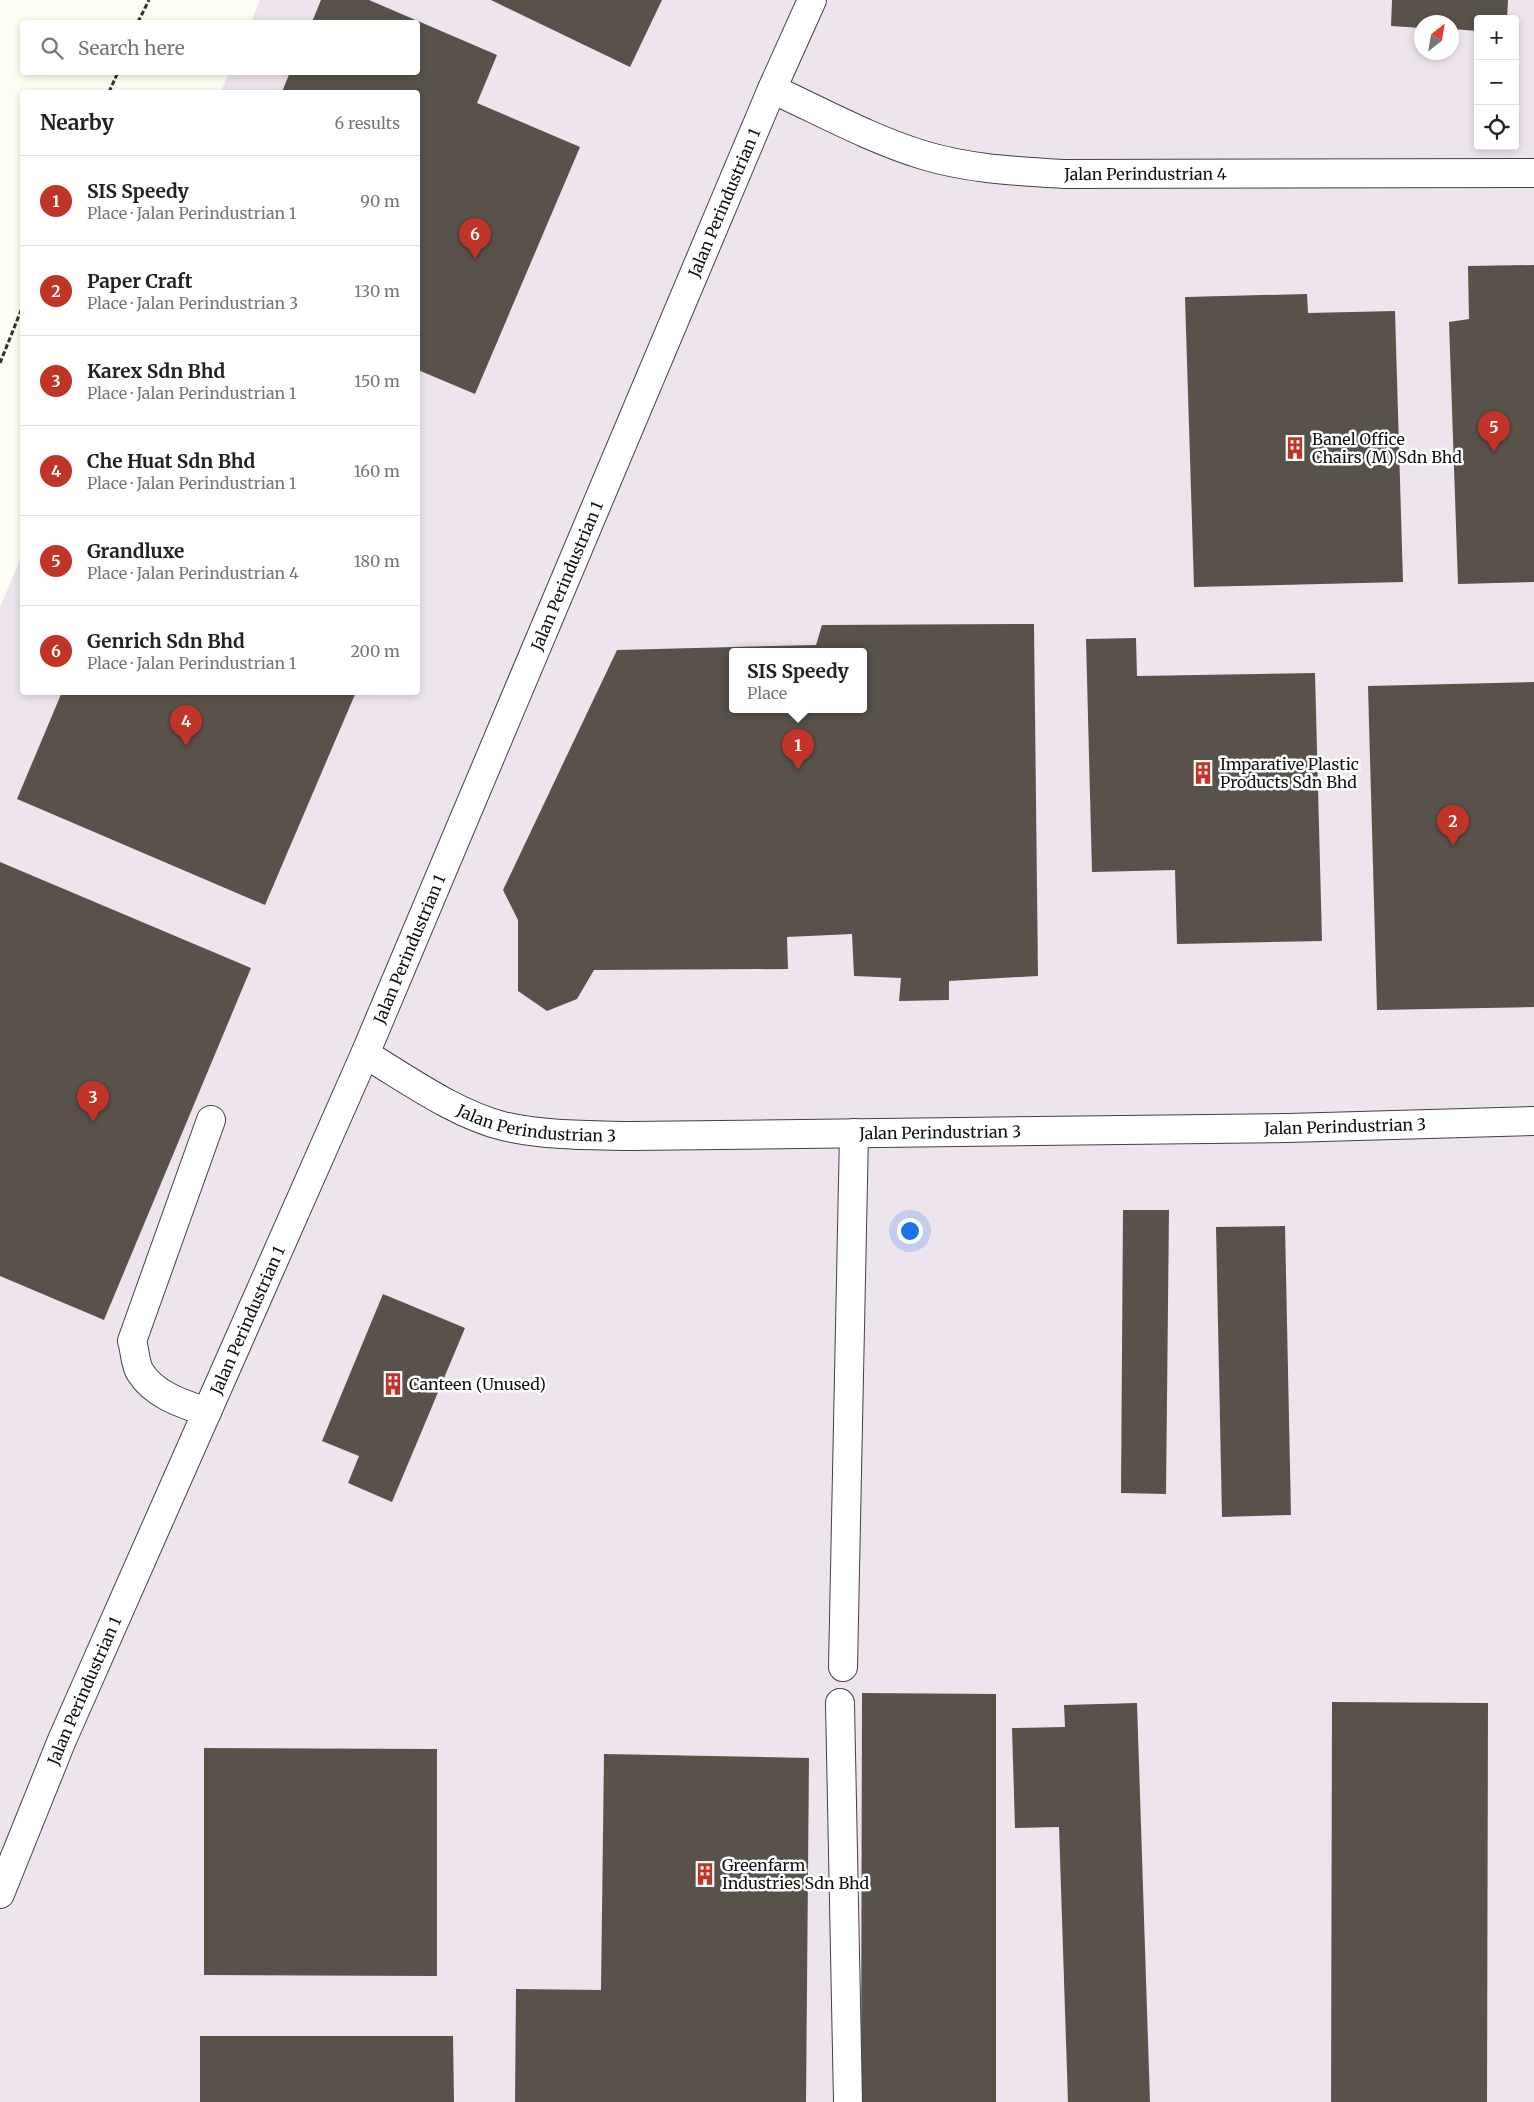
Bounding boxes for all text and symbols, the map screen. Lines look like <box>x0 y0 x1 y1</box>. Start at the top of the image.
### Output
north arrow <box>1414 15 1459 60</box>
map controls <box>1474 15 1519 150</box>
button: + <box>1474 15 1519 60</box>
search box <box>20 20 420 75</box>
icon: search <box>38 34 66 62</box>
text: Search here <box>78 36 185 60</box>
button: − <box>1474 60 1519 105</box>
button: locate <box>1474 105 1519 150</box>
text: Nearby <box>40 109 114 136</box>
text: 6 results <box>335 113 400 133</box>
street label: Jalan Perindustrian 1 <box>683 125 764 281</box>
street label: Jalan Perindustrian 4 <box>1063 164 1227 184</box>
text: SIS Speedy <box>87 179 189 203</box>
text: 1 <box>52 191 60 211</box>
text: 90 m <box>360 191 400 211</box>
text: Place · Jalan Perindustrian 1 <box>87 203 296 223</box>
pin: 6 <box>459 218 491 259</box>
text: Paper Craft <box>87 269 192 293</box>
text: 2 <box>51 281 61 301</box>
text: 130 m <box>354 281 400 301</box>
text: Place · Jalan Perindustrian 3 <box>87 293 298 313</box>
text: Karex Sdn Bhd <box>87 359 225 383</box>
text: 3 <box>51 371 61 391</box>
text: 150 m <box>354 371 400 391</box>
text: Place · Jalan Perindustrian 1 <box>87 383 296 403</box>
pin: 5 <box>1478 411 1510 452</box>
place label: Banel Office Chairs (M) Sdn Bhd <box>1312 429 1462 467</box>
building icon: Banel Office Chairs (M) Sdn Bhd <box>1282 435 1308 461</box>
text: Che Huat Sdn Bhd <box>87 449 255 473</box>
text: 4 <box>51 461 61 481</box>
text: 160 m <box>354 461 400 481</box>
text: Place · Jalan Perindustrian 1 <box>87 473 296 493</box>
street label: Jalan Perindustrian 1 <box>526 498 607 654</box>
text: Grandluxe <box>87 539 184 563</box>
text: 5 <box>51 551 61 571</box>
text: 180 m <box>354 551 400 571</box>
text: Place · Jalan Perindustrian 4 <box>87 563 299 583</box>
text: Genrich Sdn Bhd <box>87 629 245 653</box>
text: 6 <box>51 641 61 661</box>
text: 200 m <box>350 641 400 661</box>
popup <box>729 648 867 713</box>
text: Place · Jalan Perindustrian 1 <box>87 653 296 673</box>
text: SIS Speedy <box>747 659 849 683</box>
text: Place <box>747 683 787 703</box>
pin: 4 <box>170 705 202 746</box>
pin: 1 <box>782 729 814 770</box>
place label: Imparative Plastic Products Sdn Bhd <box>1220 754 1359 792</box>
building icon: Imparative Plastic Products Sdn Bhd <box>1190 760 1216 786</box>
pin: 2 <box>1437 805 1469 846</box>
street label: Jalan Perindustrian 1 <box>369 871 450 1027</box>
pin: 3 <box>77 1081 109 1122</box>
street label: Jalan Perindustrian 3 <box>453 1100 616 1146</box>
street label: Jalan Perindustrian 3 <box>1263 1114 1426 1138</box>
street label: Jalan Perindustrian 3 <box>858 1121 1021 1143</box>
your location <box>897 1218 923 1244</box>
street label: Jalan Perindustrian 1 <box>206 1243 289 1398</box>
building icon: Canteen (Unused) <box>380 1371 406 1397</box>
place label: Canteen (Unused) <box>409 1374 546 1394</box>
street label: Jalan Perindustrian 1 <box>43 1613 125 1769</box>
place label: Greenfarm Industries Sdn Bhd <box>722 1855 870 1893</box>
building icon: Greenfarm Industries Sdn Bhd <box>692 1861 718 1887</box>

